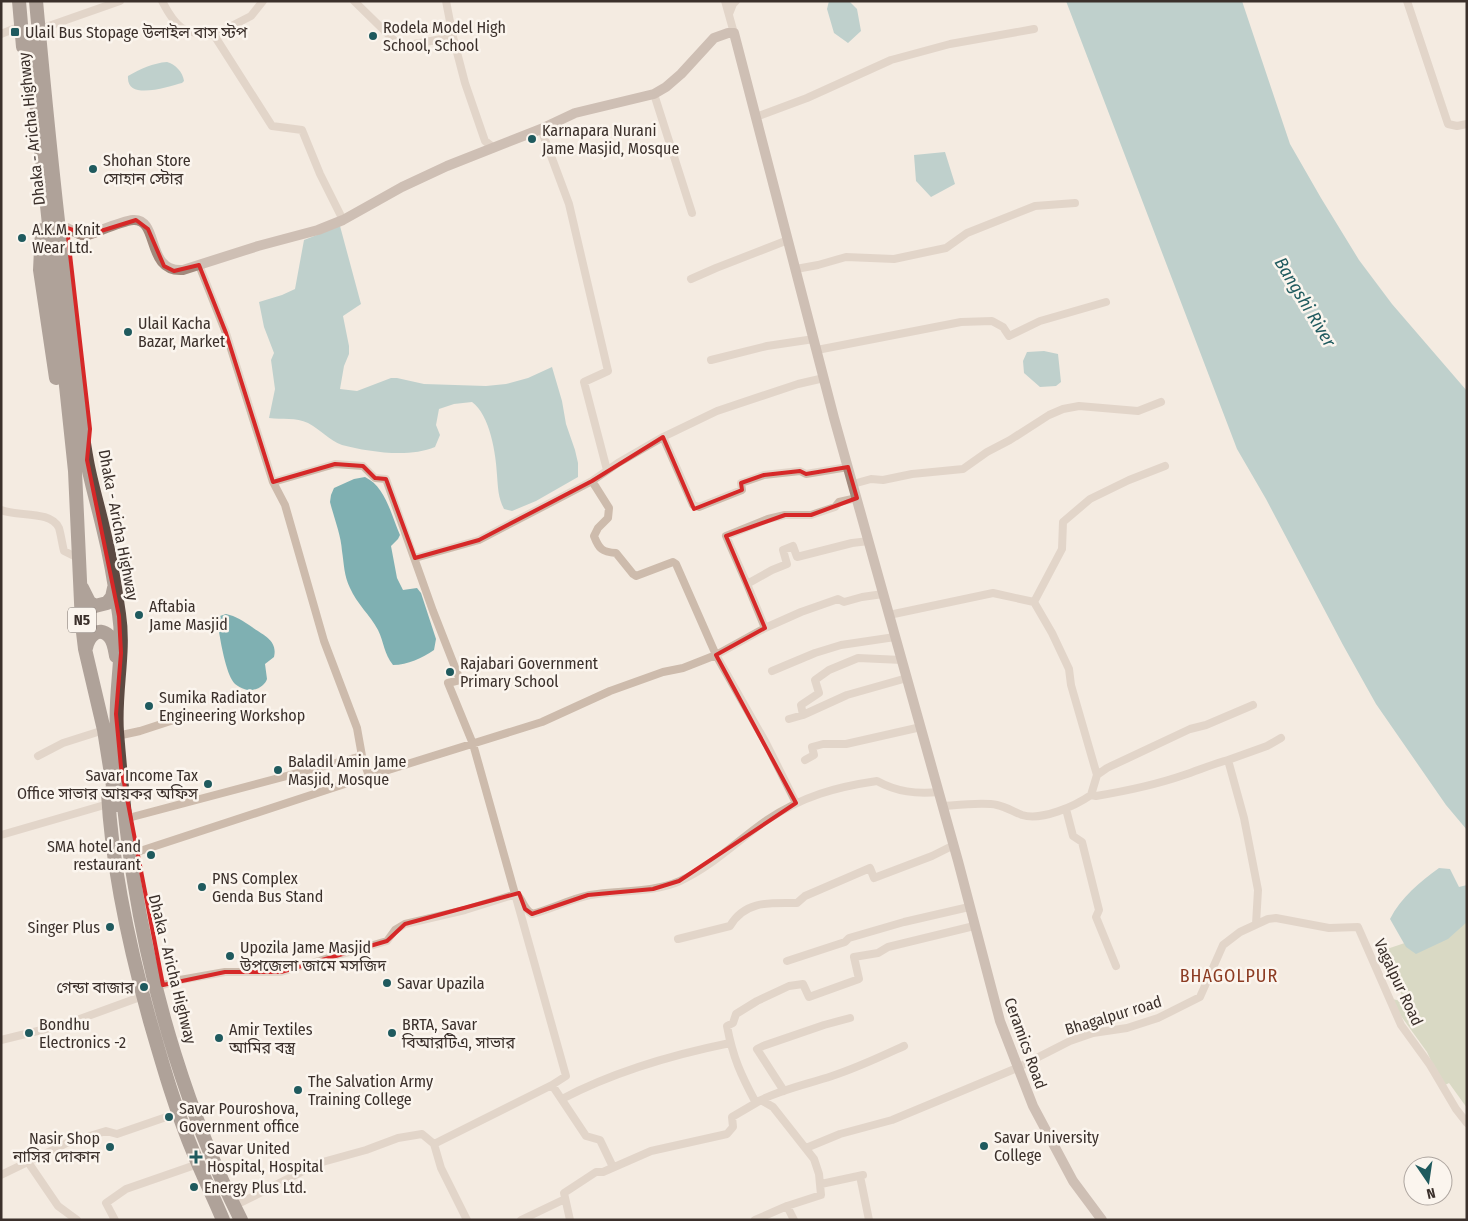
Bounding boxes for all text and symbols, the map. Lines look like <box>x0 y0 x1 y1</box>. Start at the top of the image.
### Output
place label: Rodela Model High School, School <box>383 18 506 55</box>
place label: Ulail Bus Stopage উলাইল বাস স্টপ <box>25 23 248 42</box>
marker: Ulail Bus Stopage উলাইল বাস স্টপ <box>9 26 21 38</box>
marker: Rodela Model High School, School <box>367 30 379 42</box>
street label: Dhaka - Aricha Highway <box>14 51 49 206</box>
place label: Karnapara Nurani Jame Masjid, Mosque <box>542 121 679 158</box>
marker: Karnapara Nurani Jame Masjid, Mosque <box>526 133 538 145</box>
place label: Shohan Store সোহান স্টোর <box>103 151 191 188</box>
marker: Shohan Store সোহান স্টোর <box>87 163 99 175</box>
place label: A.K.M. Knit Wear Ltd. <box>32 220 101 257</box>
marker: A.K.M. Knit Wear Ltd. <box>16 232 28 244</box>
water label: Bangshi River <box>1270 253 1341 351</box>
place label: Ulail Kacha Bazar, Market <box>138 314 226 351</box>
marker: Ulail Kacha Bazar, Market <box>122 326 134 338</box>
street label: Dhaka - Aricha Highway <box>95 448 143 603</box>
place label: Aftabia Jame Masjid <box>149 597 228 634</box>
road number: N5 <box>68 608 96 632</box>
marker: Aftabia Jame Masjid <box>133 609 145 621</box>
place label: Rajabari Government Primary School <box>460 654 599 691</box>
marker: Rajabari Government Primary School <box>444 666 456 678</box>
place label: Sumika Radiator Engineering Workshop <box>159 688 305 725</box>
marker: Sumika Radiator Engineering Workshop <box>143 700 155 712</box>
place label: Baladil Amin Jame Masjid, Mosque <box>288 752 406 789</box>
marker: Baladil Amin Jame Masjid, Mosque <box>272 764 284 776</box>
place label: Savar Income Tax Office সাভার আয়কর অফিস <box>17 766 199 803</box>
marker: Savar Income Tax Office সাভার আয়কর অফিস <box>202 778 214 790</box>
place label: SMA hotel and restaurant <box>47 837 142 874</box>
marker: SMA hotel and restaurant <box>145 849 157 861</box>
place label: PNS Complex Genda Bus Stand <box>212 869 323 906</box>
marker: PNS Complex Genda Bus Stand <box>196 881 208 893</box>
street label: Dhaka - Aricha Highway <box>145 892 201 1047</box>
place label: Singer Plus <box>27 918 100 937</box>
marker: Singer Plus <box>104 921 116 933</box>
street label: Vagalpur Road <box>1370 936 1427 1029</box>
place label: Upozila Jame Masjid উপজেলা জামে মসজিদ <box>239 938 387 975</box>
marker: Upozila Jame Masjid উপজেলা জামে মসজিদ <box>224 950 236 962</box>
district label: BHAGOLPUR <box>1180 965 1278 987</box>
place label: Savar Upazila <box>397 974 485 993</box>
marker: Savar Upazila <box>381 977 393 989</box>
place label: গেন্ডা বাজার <box>56 978 134 997</box>
marker: গেন্ডা বাজার <box>138 981 150 993</box>
street label: Bhagalpur road <box>1063 992 1164 1039</box>
street label: Ceramics Road <box>1000 995 1051 1091</box>
place label: Bondhu Electronics -2 <box>39 1015 126 1052</box>
place label: BRTA, Savar বিআরটিএ, সাভার <box>401 1015 515 1052</box>
place label: Amir Textiles আমির বস্ত্র <box>228 1020 313 1057</box>
marker: Bondhu Electronics -2 <box>23 1027 35 1039</box>
marker: BRTA, Savar বিআরটিএ, সাভার <box>386 1027 398 1039</box>
marker: Amir Textiles আমির বস্ত্র <box>213 1032 225 1044</box>
place label: The Salvation Army Training College <box>308 1072 434 1109</box>
marker: The Salvation Army Training College <box>292 1084 304 1096</box>
place label: Savar Pouroshova, Government office <box>179 1099 299 1136</box>
marker: Savar Pouroshova, Government office <box>163 1111 175 1123</box>
place label: Savar University College <box>994 1128 1100 1165</box>
place label: Nasir Shop নাসির দোকান <box>12 1129 100 1166</box>
place label: Savar United Hospital, Hospital <box>207 1139 323 1176</box>
marker: Savar University College <box>978 1140 990 1152</box>
marker: Nasir Shop নাসির দোকান <box>104 1141 116 1153</box>
marker: Savar United Hospital, Hospital <box>189 1150 203 1164</box>
north arrow <box>1403 1156 1453 1206</box>
place label: Energy Plus Ltd. <box>204 1178 307 1197</box>
marker: Energy Plus Ltd. <box>188 1181 200 1193</box>
text: N <box>1425 1184 1437 1202</box>

